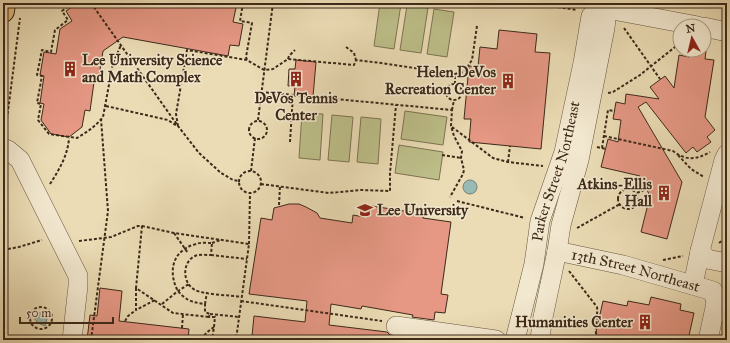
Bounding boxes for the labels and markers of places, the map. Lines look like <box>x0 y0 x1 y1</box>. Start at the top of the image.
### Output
place label: Lee University Science and Math Complex <box>82 51 223 87</box>
building icon: Lee University Science and Math Complex <box>61 60 79 78</box>
place label: Helen DeVos Recreation Center <box>385 63 497 98</box>
building icon: DeVos Tennis Center <box>287 70 305 88</box>
building icon: Helen DeVos Recreation Center <box>499 72 517 90</box>
place label: DeVos Tennis Center <box>254 89 338 124</box>
place label: Atkins-Ellis Hall <box>576 175 653 210</box>
building icon: Atkins-Ellis Hall <box>655 184 673 202</box>
school or university icon: Lee University <box>356 201 374 219</box>
place label: Lee University <box>377 201 469 220</box>
place label: Humanities Center <box>515 313 633 331</box>
building icon: Humanities Center <box>636 313 654 331</box>

